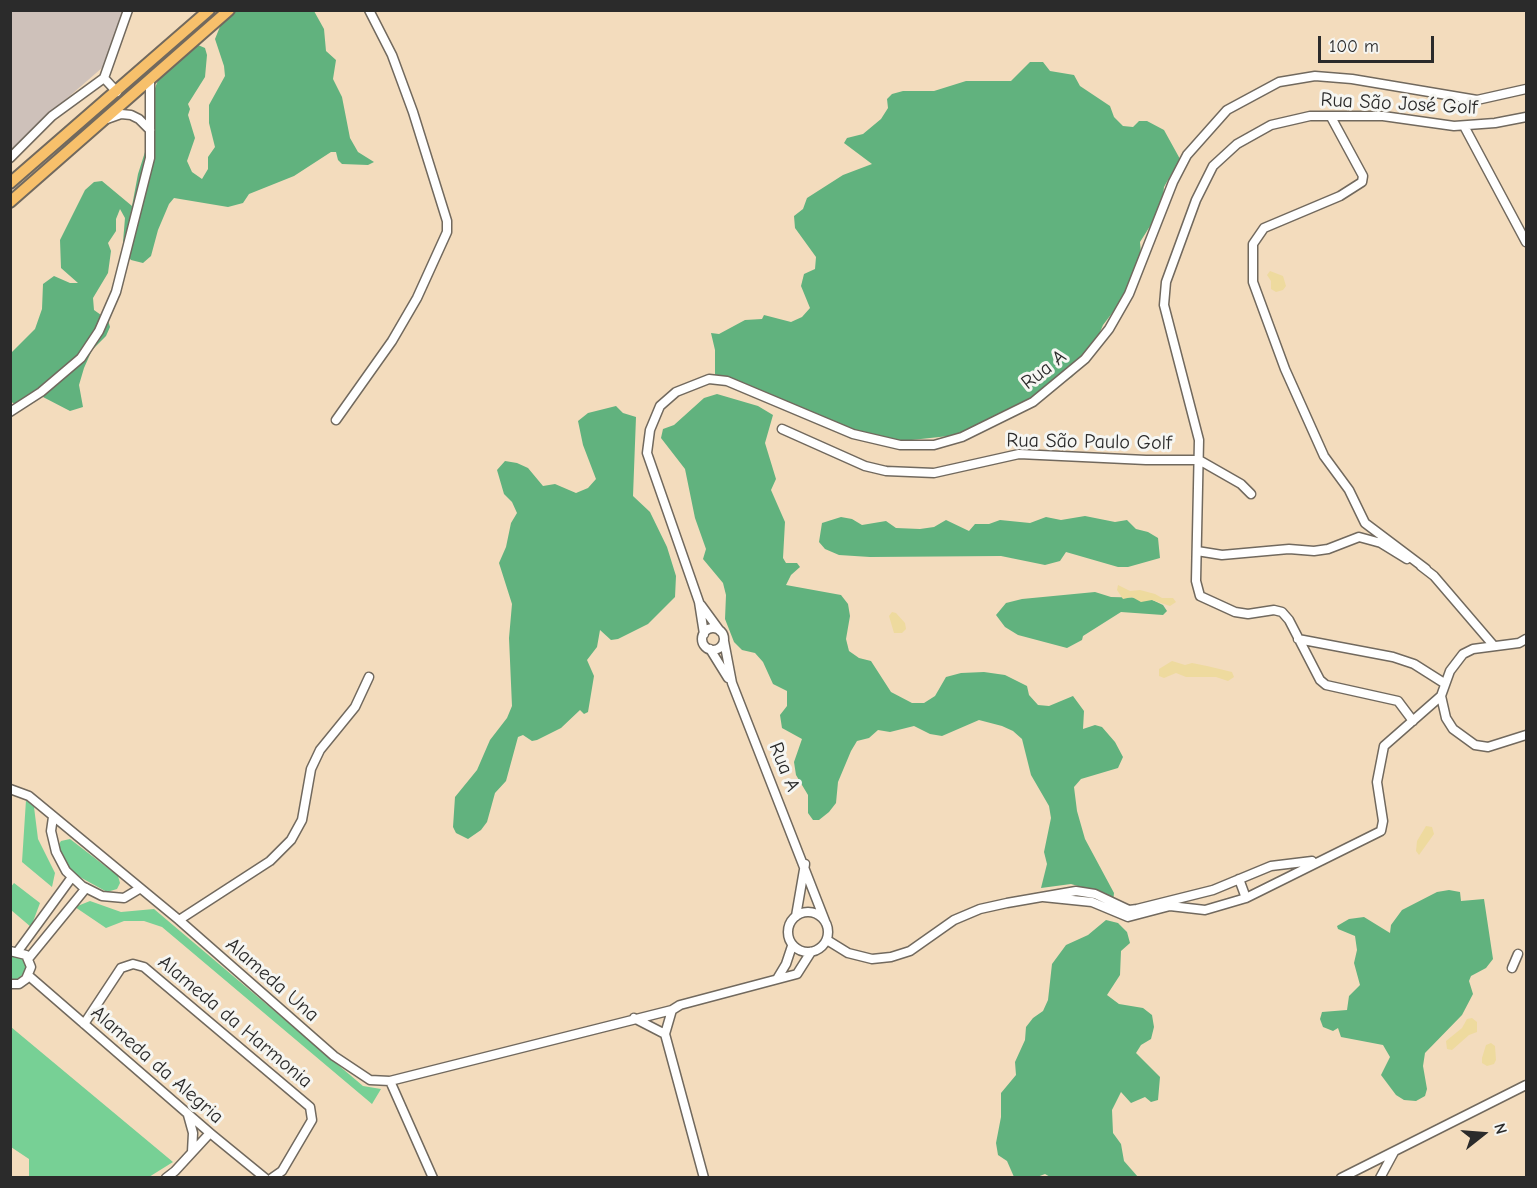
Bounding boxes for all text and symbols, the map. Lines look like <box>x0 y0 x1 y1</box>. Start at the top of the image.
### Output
scale bar <box>1321 24 1436 62</box>
text: 100 m <box>1329 36 1379 57</box>
street label: Rua São José Golf <box>1320 88 1478 120</box>
street label: Rua A <box>1017 345 1071 395</box>
street label: Rua São Paulo Golf <box>1006 429 1172 455</box>
street label: Rua A <box>763 739 805 795</box>
street label: Alameda Una <box>220 933 324 1027</box>
street label: Alameda da Harmonia <box>153 951 317 1093</box>
street label: Alameda da Alegria <box>86 1001 228 1129</box>
north arrow <box>1453 1104 1513 1164</box>
text: N <box>1490 1121 1510 1136</box>

